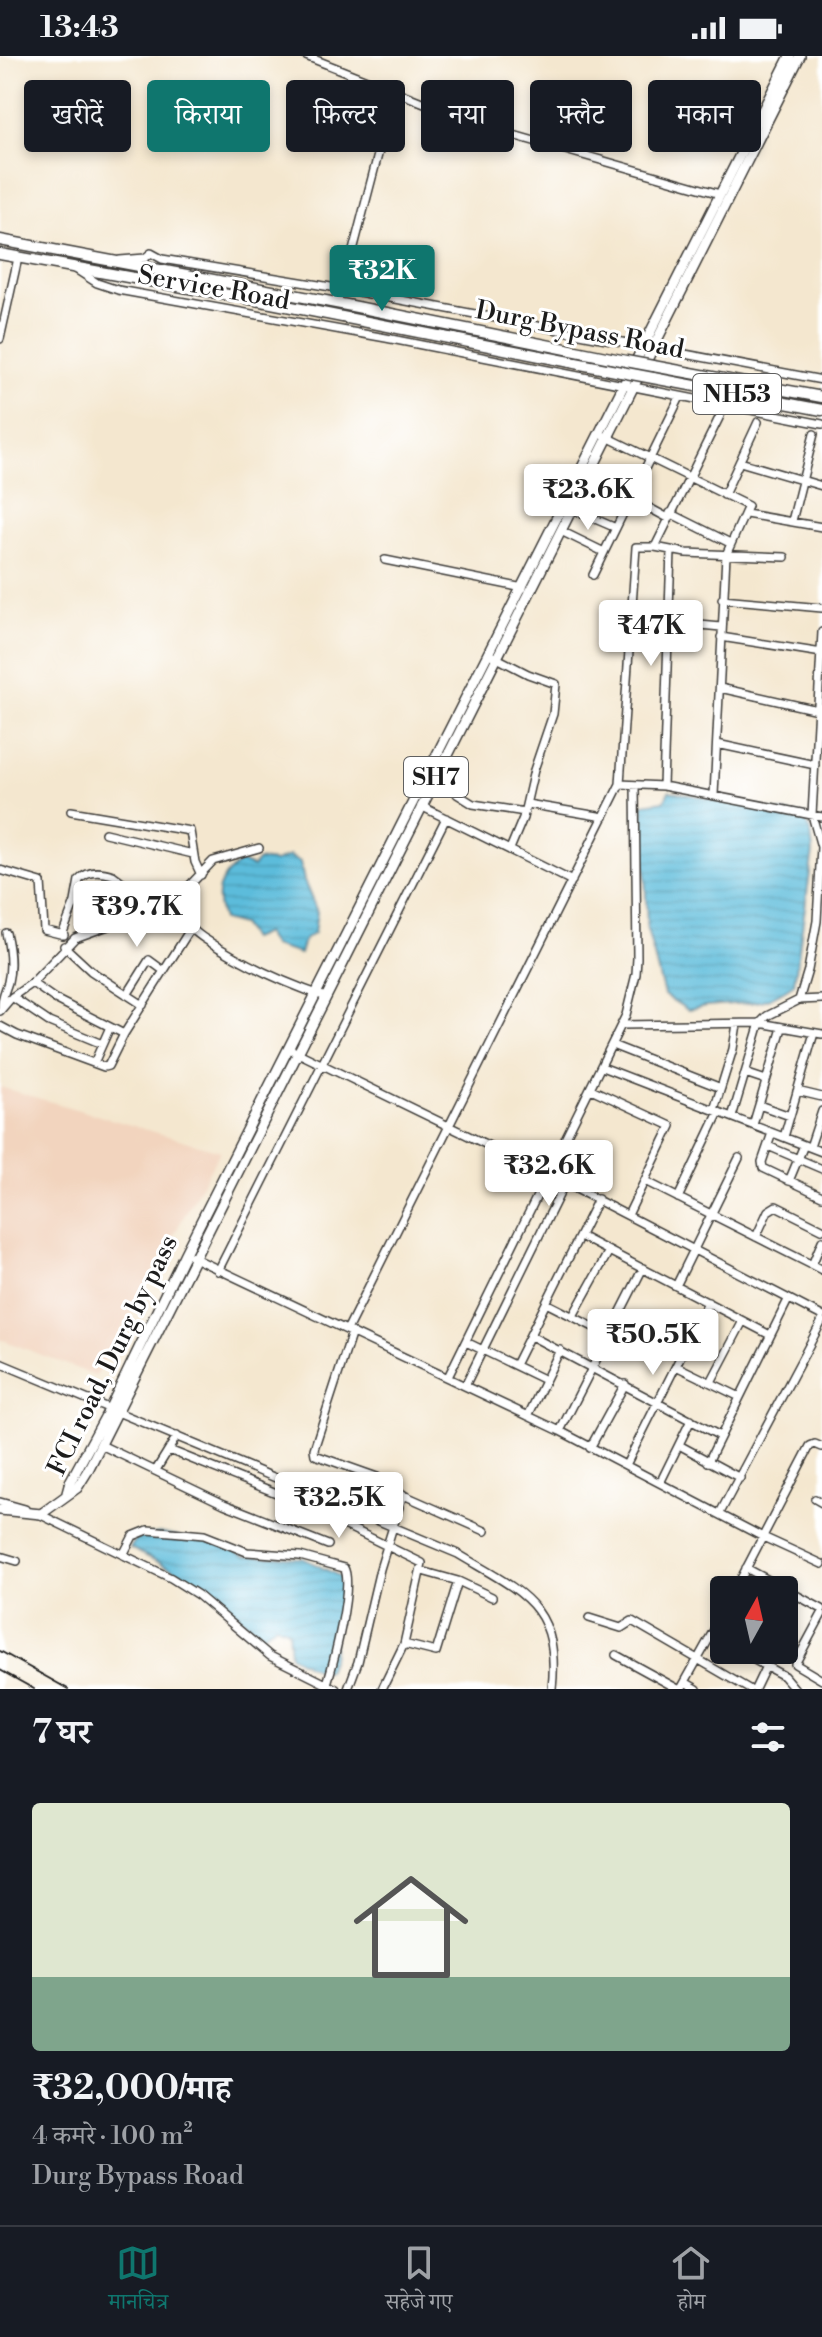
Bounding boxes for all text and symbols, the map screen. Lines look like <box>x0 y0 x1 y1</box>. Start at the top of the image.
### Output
text: 13:43 <box>40 9 119 47</box>
chip: खरीदें <box>24 80 131 152</box>
chip: किराया <box>147 80 270 152</box>
chip: फ़िल्टर <box>286 80 405 152</box>
chip: नया <box>421 80 514 152</box>
chip: फ़्लैट <box>530 80 632 152</box>
chip: मकान <box>648 80 761 152</box>
pin: ₹32K <box>335 245 429 313</box>
text: ₹32K <box>348 255 416 287</box>
street label: Service Road <box>135 259 293 317</box>
street label: Durg Bypass Road <box>473 294 687 366</box>
road number: NH53 <box>693 374 781 414</box>
pin: ₹23.6K <box>523 464 653 532</box>
text: ₹23.6K <box>542 474 634 506</box>
pin: ₹47K <box>604 600 698 668</box>
text: ₹47K <box>617 610 685 642</box>
road number: SH7 <box>404 757 468 797</box>
pin: ₹39.7K <box>72 881 202 949</box>
text: ₹39.7K <box>91 891 183 923</box>
pin: ₹32.6K <box>484 1140 614 1208</box>
text: ₹32.6K <box>503 1150 595 1182</box>
street label: FCI road, Durg by pass <box>41 1230 185 1481</box>
pin: ₹50.5K <box>588 1309 718 1377</box>
text: ₹50.5K <box>605 1319 701 1351</box>
pin: ₹32.5K <box>274 1472 404 1540</box>
text: ₹32.5K <box>293 1482 385 1514</box>
north arrow <box>710 1576 798 1664</box>
map controls <box>710 1576 798 1664</box>
text: 7 घर <box>32 1712 91 1754</box>
icon: filters <box>746 1715 790 1759</box>
icon: home <box>339 1855 483 1999</box>
text: ₹32,000/माह <box>32 2068 231 2110</box>
text: 4 कमरे · 100 m² <box>32 2120 193 2152</box>
text: Durg Bypass Road <box>32 2160 244 2192</box>
tab: मानचित्र <box>109 2241 168 2323</box>
tab: सहेजे गए <box>385 2241 452 2323</box>
tab: होम <box>669 2241 713 2323</box>

